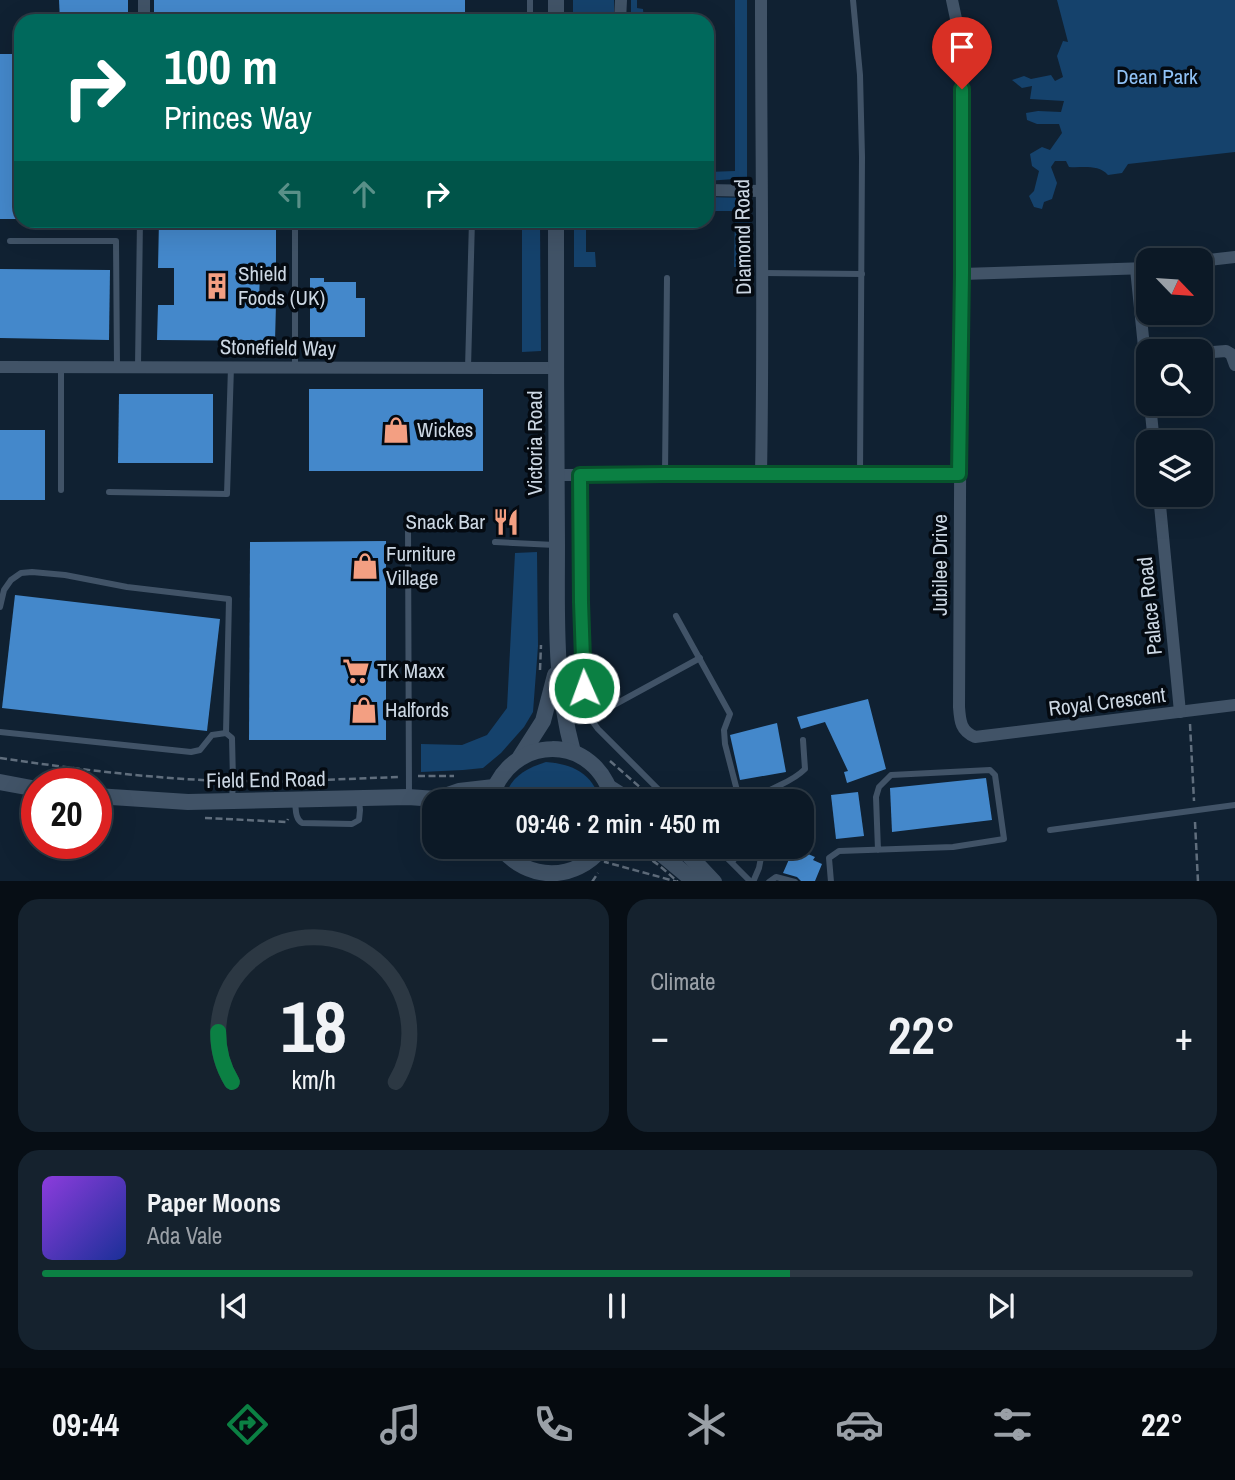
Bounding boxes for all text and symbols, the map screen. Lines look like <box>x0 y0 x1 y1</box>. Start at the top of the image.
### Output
pin <box>932 17 992 89</box>
icon: arrive <box>943 28 981 66</box>
text: 100 m <box>164 33 278 99</box>
icon: right <box>49 42 140 133</box>
park label: Dean Park <box>1116 62 1198 91</box>
text: Princes Way <box>164 96 312 139</box>
icon: left <box>272 175 310 213</box>
icon: ahead <box>345 175 383 213</box>
icon: right <box>418 175 456 213</box>
street label: Diamond Road <box>727 179 758 295</box>
north arrow <box>1136 248 1213 326</box>
map controls <box>1136 248 1213 507</box>
place label: Shield Foods (UK) <box>238 259 325 312</box>
building icon: Shield Foods (UK) <box>202 271 232 301</box>
street label: Stonefield Way <box>220 332 337 363</box>
button: search <box>1136 339 1213 416</box>
street label: Victoria Road <box>520 391 549 496</box>
shop icon: Wickes <box>381 415 411 445</box>
place label: Wickes <box>417 415 473 444</box>
button: layers <box>1136 430 1213 507</box>
place label: Snack Bar <box>406 507 485 536</box>
restaurant icon: Snack Bar <box>491 507 521 537</box>
street label: Jubilee Drive <box>925 514 954 616</box>
place label: Furniture Village <box>386 539 456 592</box>
shop icon: Furniture Village <box>350 551 380 581</box>
street label: Palace Road <box>1130 556 1169 657</box>
position arrow <box>547 651 621 725</box>
supermarket icon: TK Maxx <box>341 656 371 686</box>
place label: TK Maxx <box>377 656 445 685</box>
street label: Royal Crescent <box>1047 680 1167 723</box>
shop icon: Halfords <box>349 695 379 725</box>
place label: Halfords <box>385 695 449 724</box>
street label: Field End Road <box>206 764 326 795</box>
speed limit sign: 20 <box>21 768 112 859</box>
text: 09:46 · 2 min · 450 m <box>516 806 720 841</box>
text: Climate <box>651 966 715 997</box>
text: 18 <box>280 977 346 1075</box>
text: 22° <box>888 1000 956 1070</box>
text: − <box>651 1011 669 1062</box>
text: + <box>1175 1011 1193 1062</box>
text: km/h <box>291 1062 335 1096</box>
text: Paper Moons <box>147 1185 281 1220</box>
text: Ada Vale <box>147 1220 222 1251</box>
icon: previous <box>215 1287 253 1325</box>
icon: pause <box>598 1287 636 1325</box>
icon: next <box>982 1287 1020 1325</box>
icon: directions <box>223 1400 272 1449</box>
icon: music <box>376 1400 425 1449</box>
icon: phone <box>529 1400 578 1449</box>
icon: climate <box>682 1400 731 1449</box>
icon: car <box>835 1400 884 1449</box>
icon: filters <box>988 1400 1037 1449</box>
text: 09:44 <box>52 1403 119 1446</box>
text: 22° <box>1141 1403 1183 1446</box>

